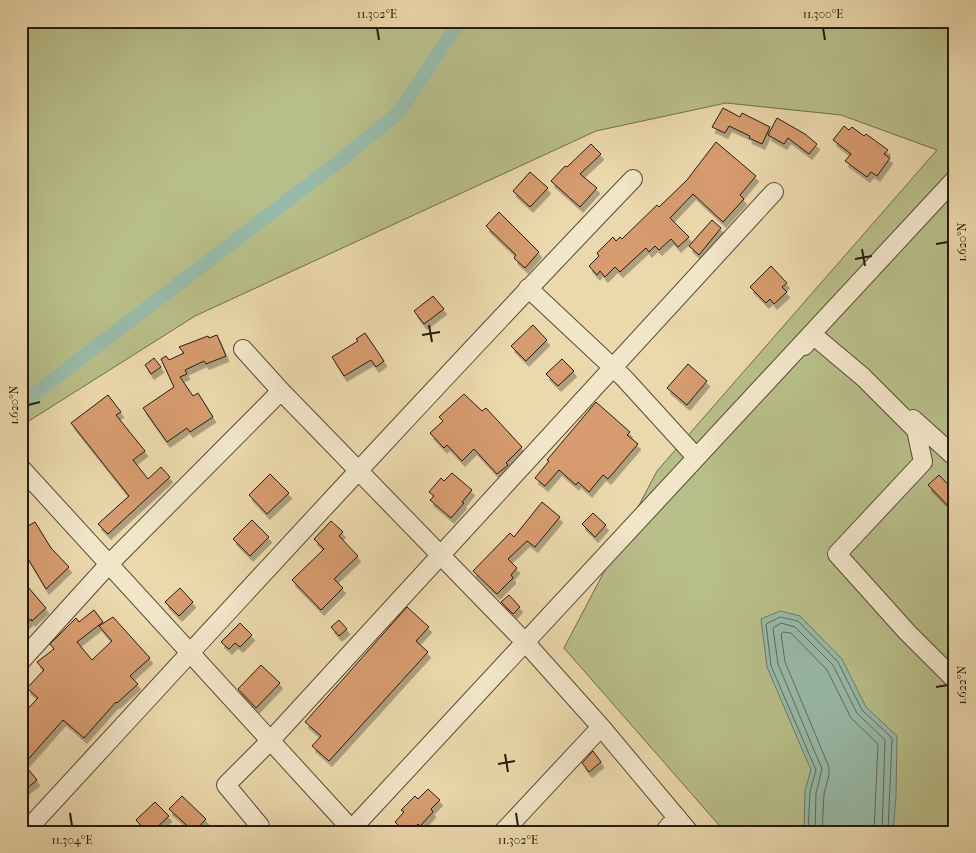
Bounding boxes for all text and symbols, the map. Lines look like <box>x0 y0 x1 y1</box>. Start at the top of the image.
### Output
text: 11.302°E <box>357 7 397 21</box>
text: 11.300°E <box>803 7 843 21</box>
text: 1.620°N <box>955 222 969 262</box>
text: 1.620°N <box>7 385 21 425</box>
text: 1.622°N <box>955 666 969 704</box>
text: 11.304°E <box>51 833 93 847</box>
text: 11.302°E <box>498 833 538 847</box>

